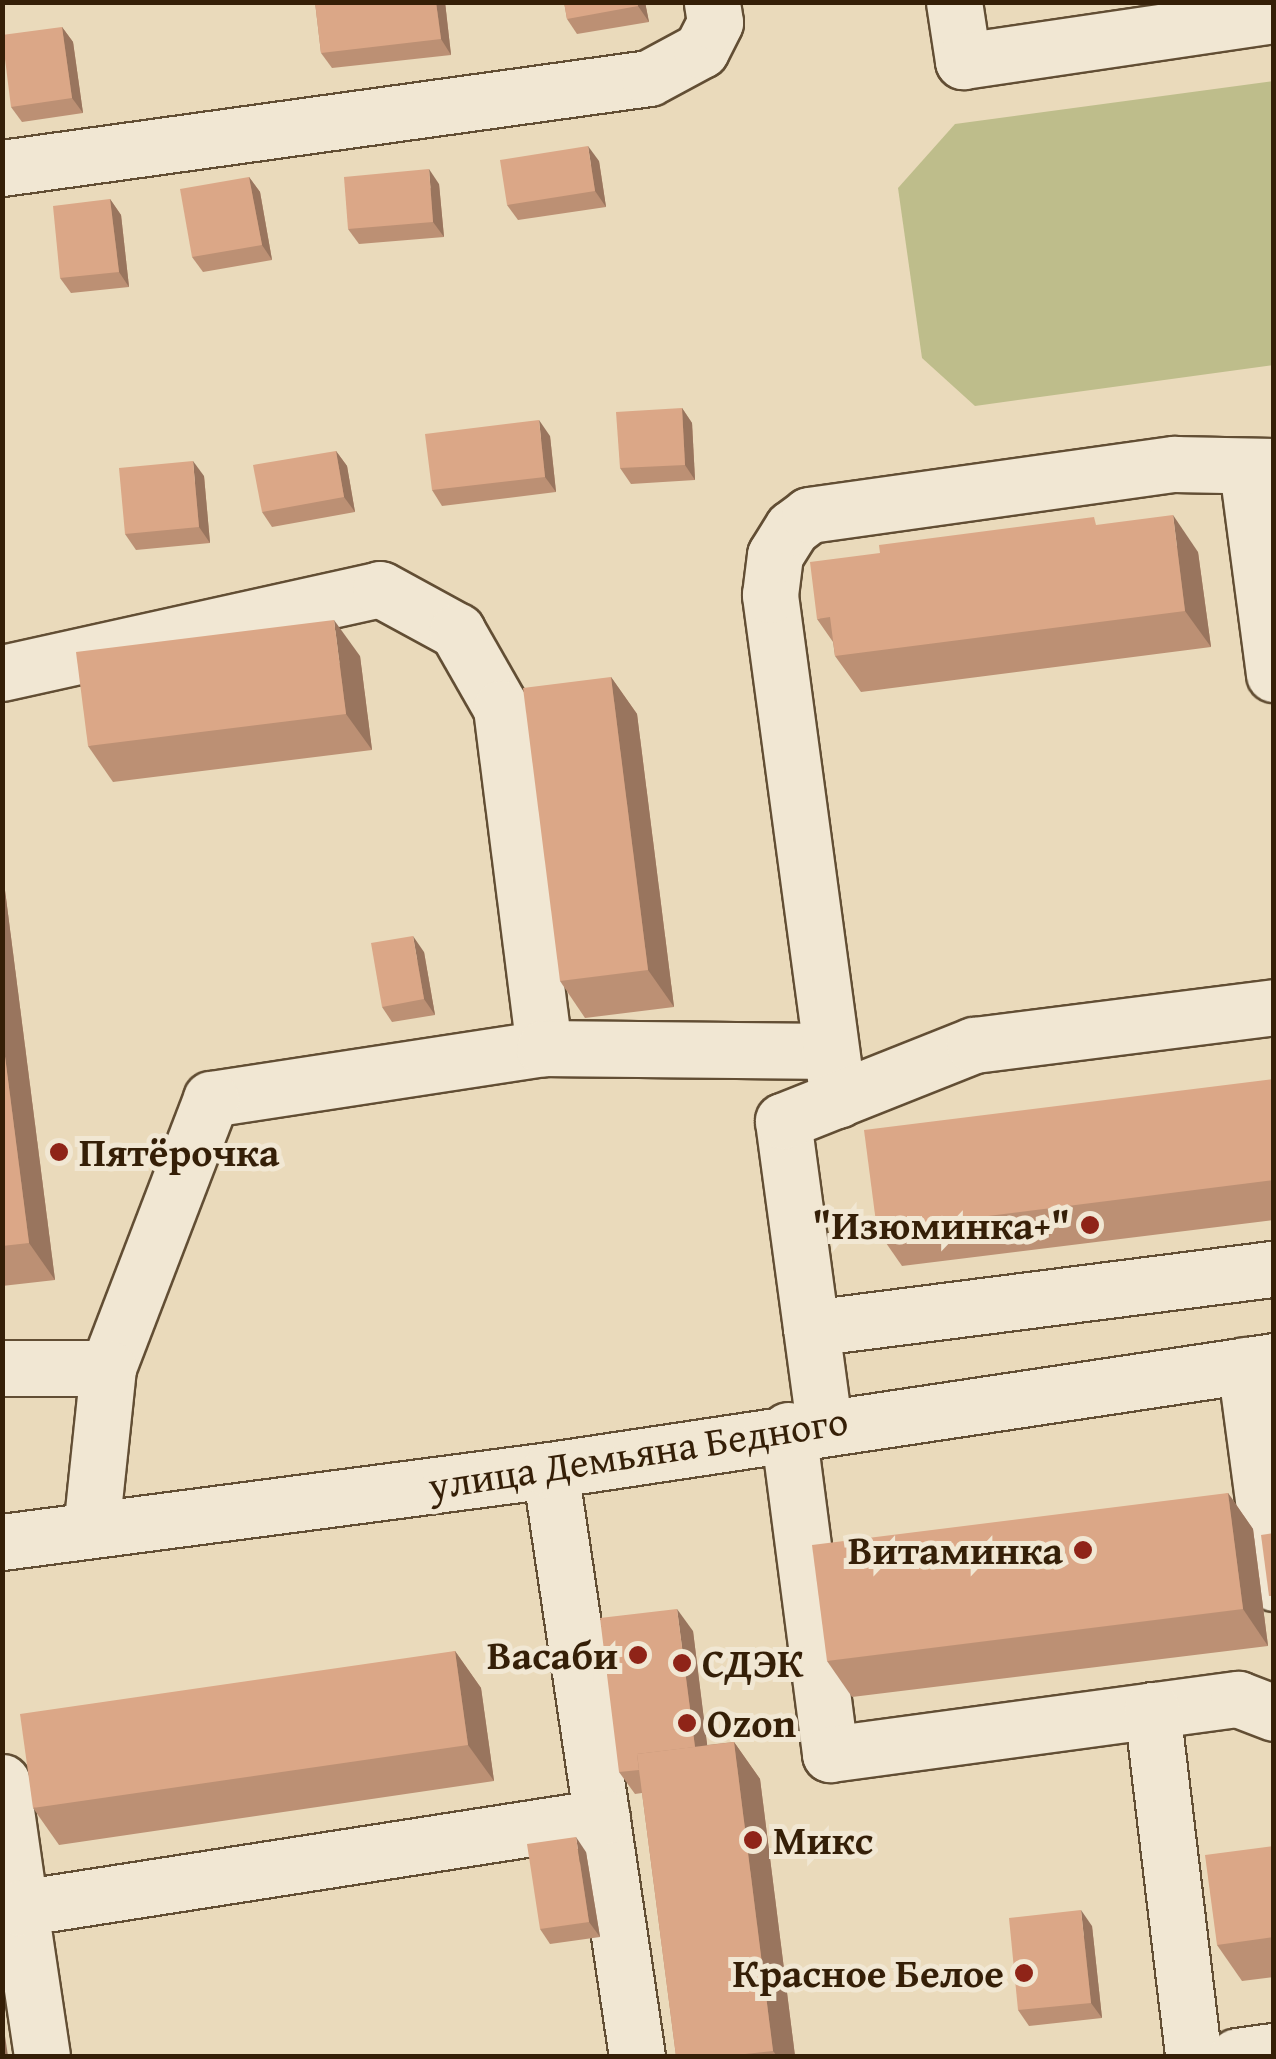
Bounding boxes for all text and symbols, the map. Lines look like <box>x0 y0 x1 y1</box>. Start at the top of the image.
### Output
place label: Пятёрочка <box>79 1128 280 1176</box>
marker: Пятёрочка <box>48 1141 70 1163</box>
place label: "Изюминка+" <box>812 1201 1070 1249</box>
marker: "Изюминка+" <box>1079 1214 1101 1236</box>
street label: улица Демьяна Бедного <box>425 1396 851 1510</box>
place label: Витаминка <box>848 1526 1063 1574</box>
marker: Витаминка <box>1072 1539 1094 1561</box>
place label: Васаби <box>487 1631 618 1679</box>
place label: СДЭК <box>702 1639 804 1687</box>
marker: Васаби <box>627 1644 649 1666</box>
marker: СДЭК <box>671 1652 693 1674</box>
place label: Ozon <box>707 1699 796 1747</box>
marker: Ozon <box>676 1712 698 1734</box>
place label: Микс <box>773 1816 873 1864</box>
marker: Микс <box>742 1829 764 1851</box>
place label: Красное Белое <box>733 1949 1004 1997</box>
marker: Красное Белое <box>1013 1962 1035 1984</box>

